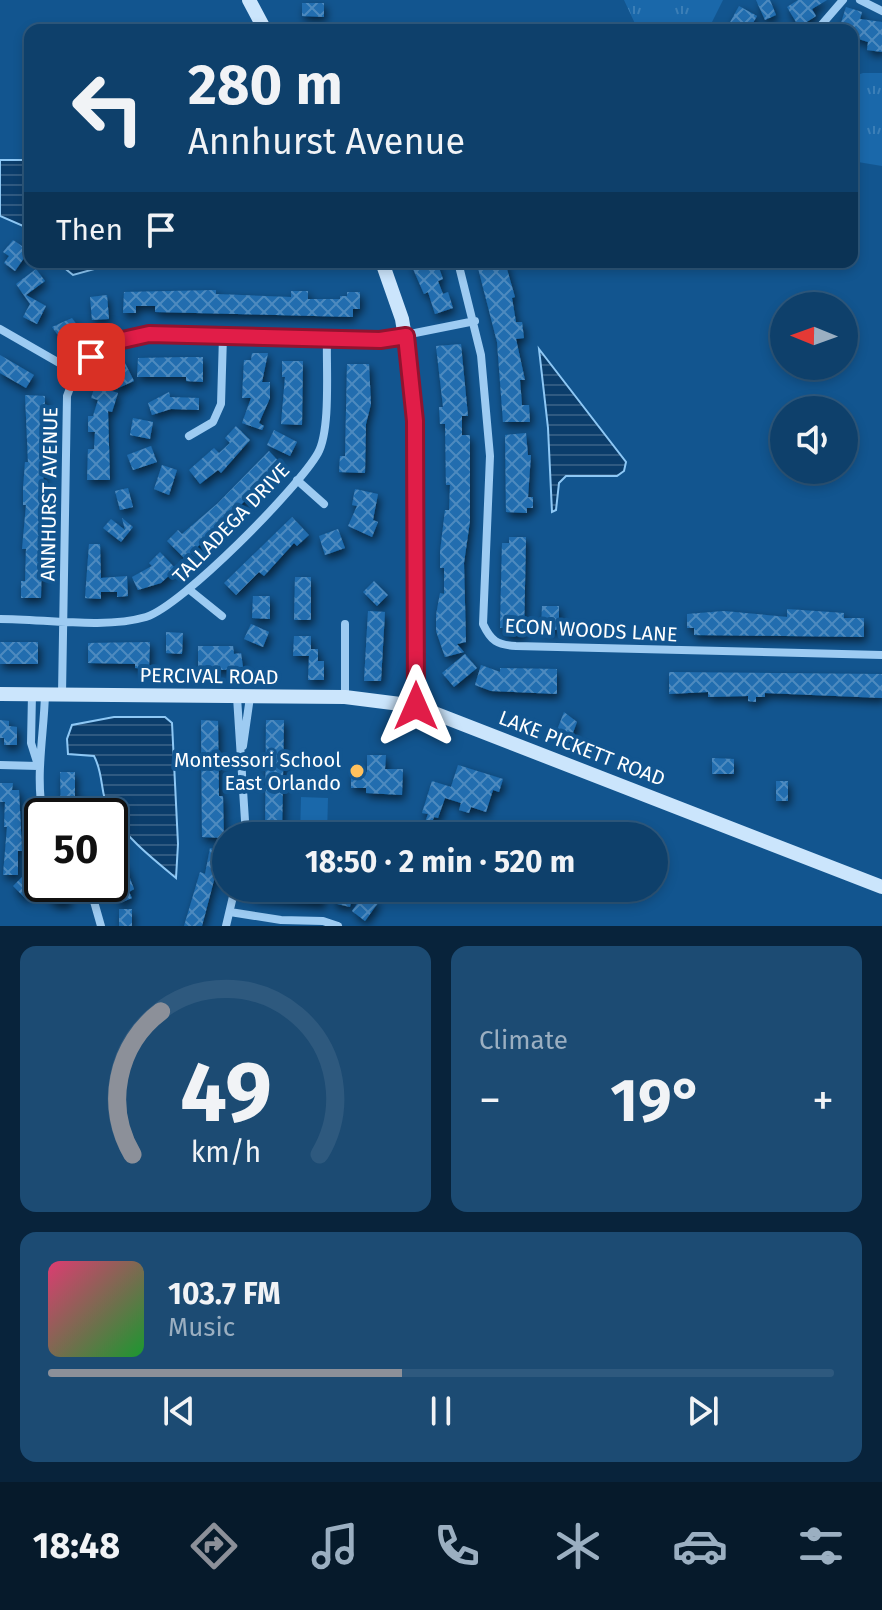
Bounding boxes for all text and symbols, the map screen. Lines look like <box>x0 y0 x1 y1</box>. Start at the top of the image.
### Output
text: 280 m <box>188 52 343 119</box>
icon: left <box>56 56 160 160</box>
text: Annhurst Avenue <box>188 120 465 164</box>
icon: arrive <box>139 208 183 252</box>
text: Then <box>56 212 123 248</box>
north arrow <box>770 292 858 380</box>
map controls <box>770 292 858 484</box>
pin <box>57 323 125 391</box>
icon: arrive <box>69 335 113 379</box>
button: sound <box>770 396 858 484</box>
street label: ANNHURST AVENUE <box>35 407 63 581</box>
street label: TALLADEGA DRIVE <box>168 458 294 588</box>
street label: ECON WOODS LANE <box>504 613 678 647</box>
street label: PERCIVAL ROAD <box>139 663 279 689</box>
position arrow <box>374 664 458 748</box>
street label: LAKE PICKETT ROAD <box>495 705 669 791</box>
place label: Montessori School East Orlando <box>174 748 341 795</box>
marker: Montessori School East Orlando <box>348 762 366 780</box>
speed limit sign: 50 <box>24 798 128 902</box>
text: 18:50 · 2 min · 520 m <box>305 844 575 880</box>
text: Climate <box>479 1025 568 1056</box>
text: 49 <box>180 1043 271 1143</box>
text: 19° <box>610 1065 703 1137</box>
text: − <box>479 1074 501 1127</box>
text: + <box>812 1074 834 1127</box>
text: km/h <box>190 1135 261 1170</box>
text: 103.7 FM <box>168 1276 281 1312</box>
text: Music <box>168 1312 235 1343</box>
icon: previous <box>157 1389 201 1433</box>
icon: pause <box>419 1389 463 1433</box>
icon: next <box>681 1389 725 1433</box>
icon: directions <box>186 1518 242 1574</box>
icon: music <box>307 1518 363 1574</box>
icon: phone <box>429 1518 485 1574</box>
icon: climate <box>550 1518 606 1574</box>
icon: car <box>672 1518 728 1574</box>
icon: filters <box>793 1518 849 1574</box>
text: 18:48 <box>33 1524 120 1568</box>

